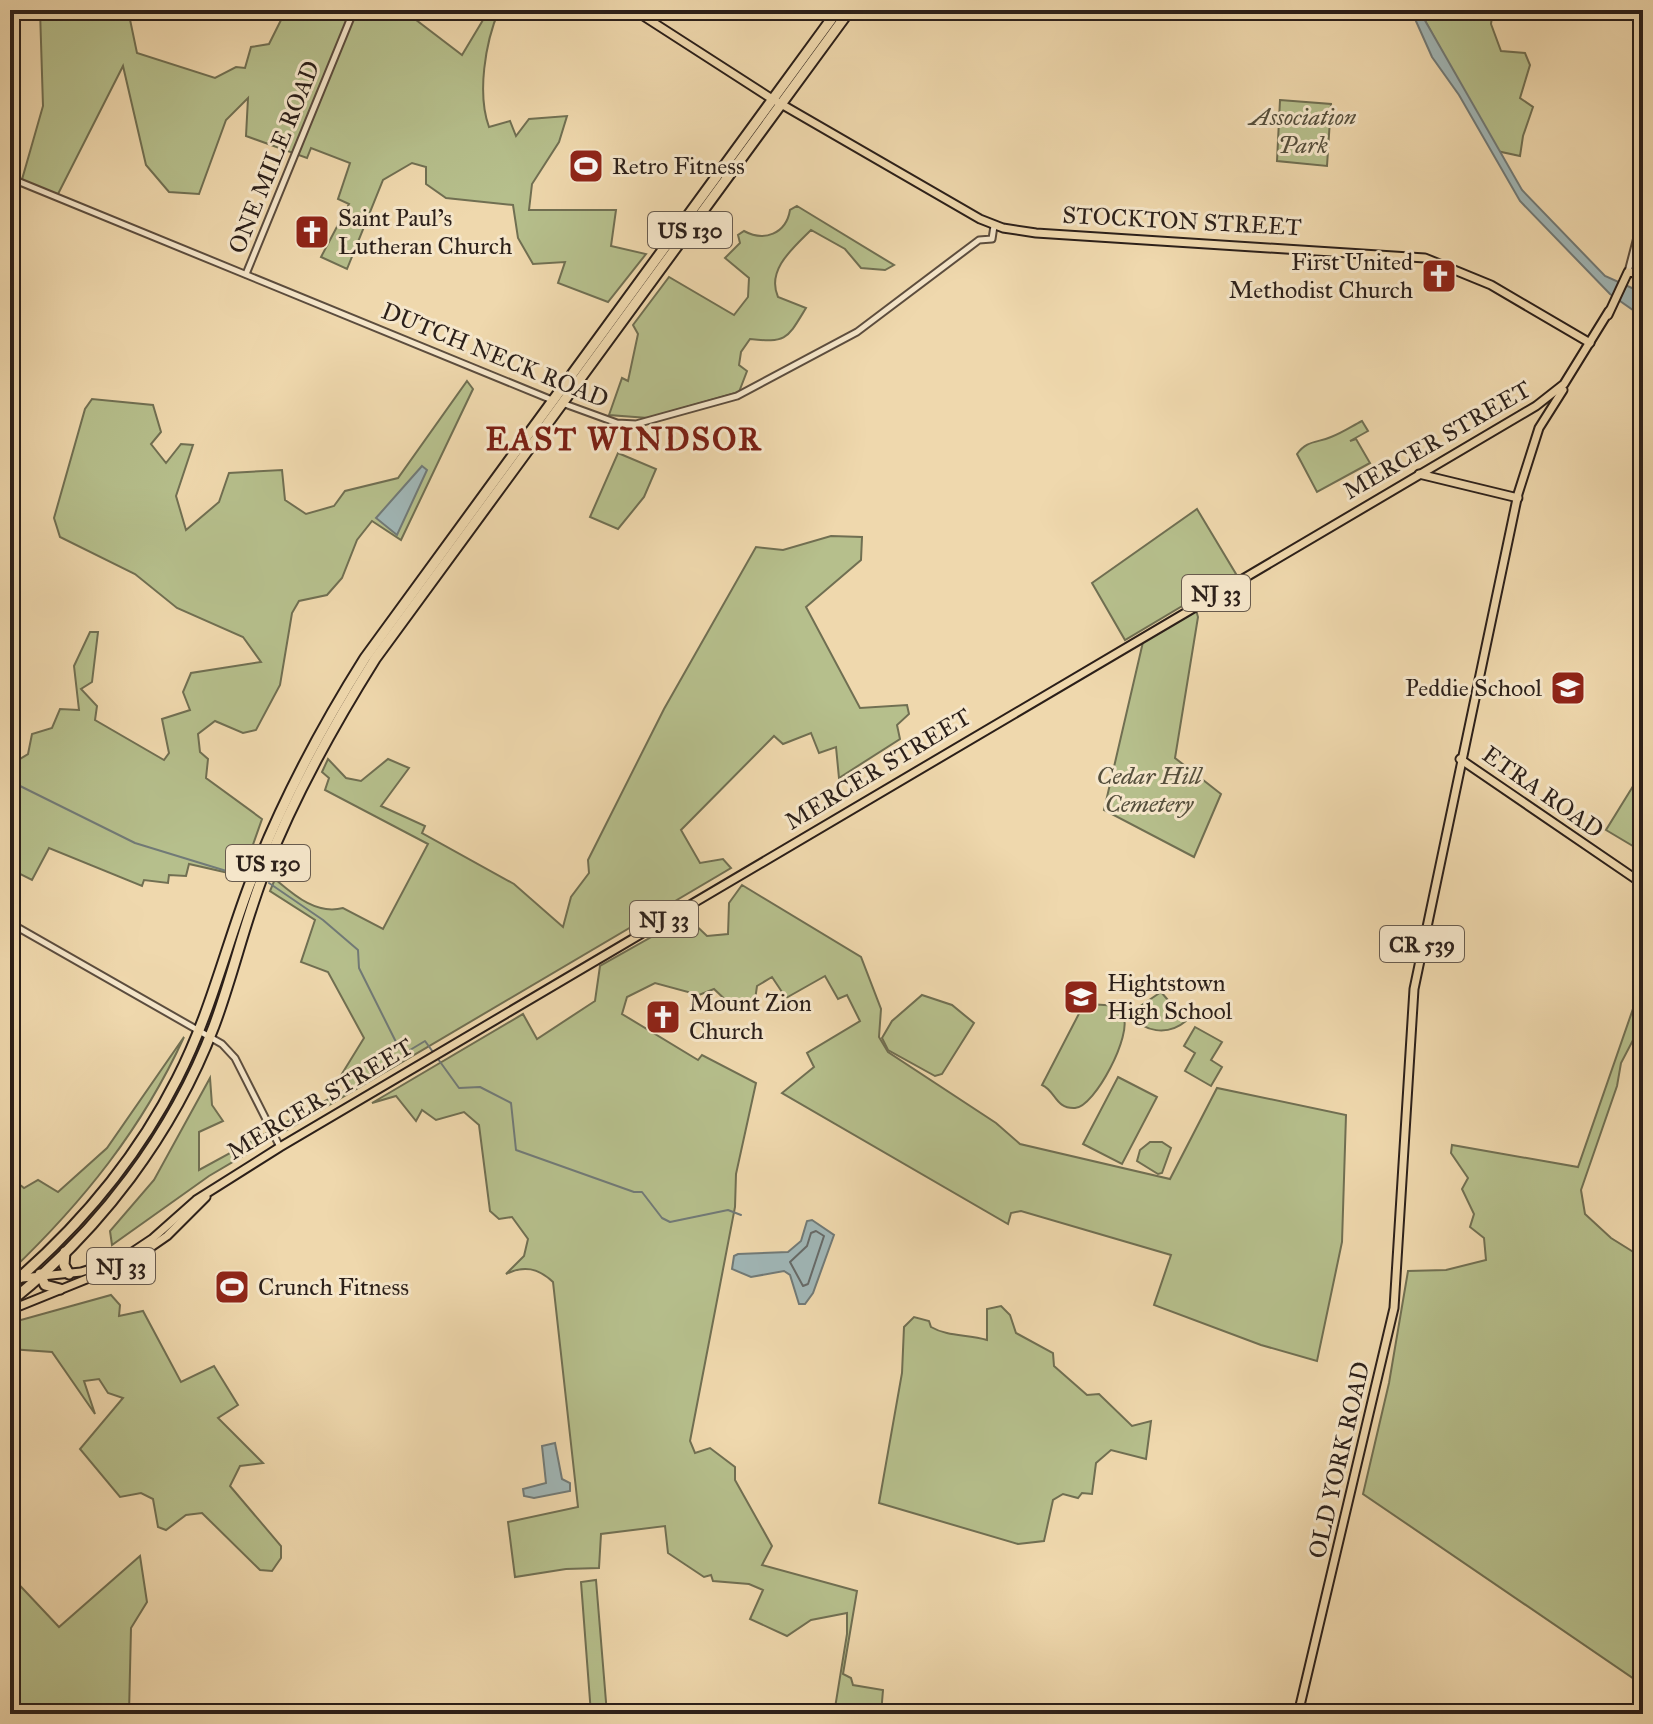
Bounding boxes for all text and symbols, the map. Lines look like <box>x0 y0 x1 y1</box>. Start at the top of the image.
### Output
street label: ONE MILE ROAD <box>222 56 326 258</box>
park label: Association Park <box>1247 102 1357 160</box>
sports icon: Retro Fitness <box>567 147 605 185</box>
place label: Retro Fitness <box>612 151 745 181</box>
street label: STOCKTON STREET <box>1062 200 1302 242</box>
place label: Saint Paul's Lutheran Church <box>338 203 512 261</box>
road number: US 130 <box>648 212 732 248</box>
church icon: Saint Paul's Lutheran Church <box>293 213 331 251</box>
place label: First United Methodist Church <box>1229 247 1413 305</box>
church icon: First United Methodist Church <box>1420 257 1458 295</box>
street label: DUTCH NECK ROAD <box>377 296 613 414</box>
street label: MERCER STREET <box>1338 374 1536 506</box>
district label: EAST WINDSOR <box>485 420 763 459</box>
road number: NJ 33 <box>1182 575 1250 611</box>
school or university icon: Peddie School <box>1549 669 1587 707</box>
place label: Peddie School <box>1405 673 1543 703</box>
street label: MERCER STREET <box>779 702 977 836</box>
street label: ETRA ROAD <box>1477 739 1609 845</box>
park label: Cedar Hill Cemetery <box>1097 761 1204 819</box>
road number: US 130 <box>226 845 310 881</box>
road number: NJ 33 <box>630 901 698 937</box>
road number: CR 539 <box>1380 926 1464 962</box>
place label: Hightstown High School <box>1107 968 1233 1026</box>
school or university icon: Hightstown High School <box>1062 978 1100 1016</box>
place label: Mount Zion Church <box>689 988 812 1046</box>
church icon: Mount Zion Church <box>644 998 682 1036</box>
street label: MERCER STREET <box>221 1032 419 1166</box>
road number: NJ 33 <box>87 1248 155 1284</box>
sports icon: Crunch Fitness <box>213 1268 251 1306</box>
place label: Crunch Fitness <box>258 1272 409 1302</box>
street label: OLD YORK ROAD <box>1302 1359 1376 1561</box>

